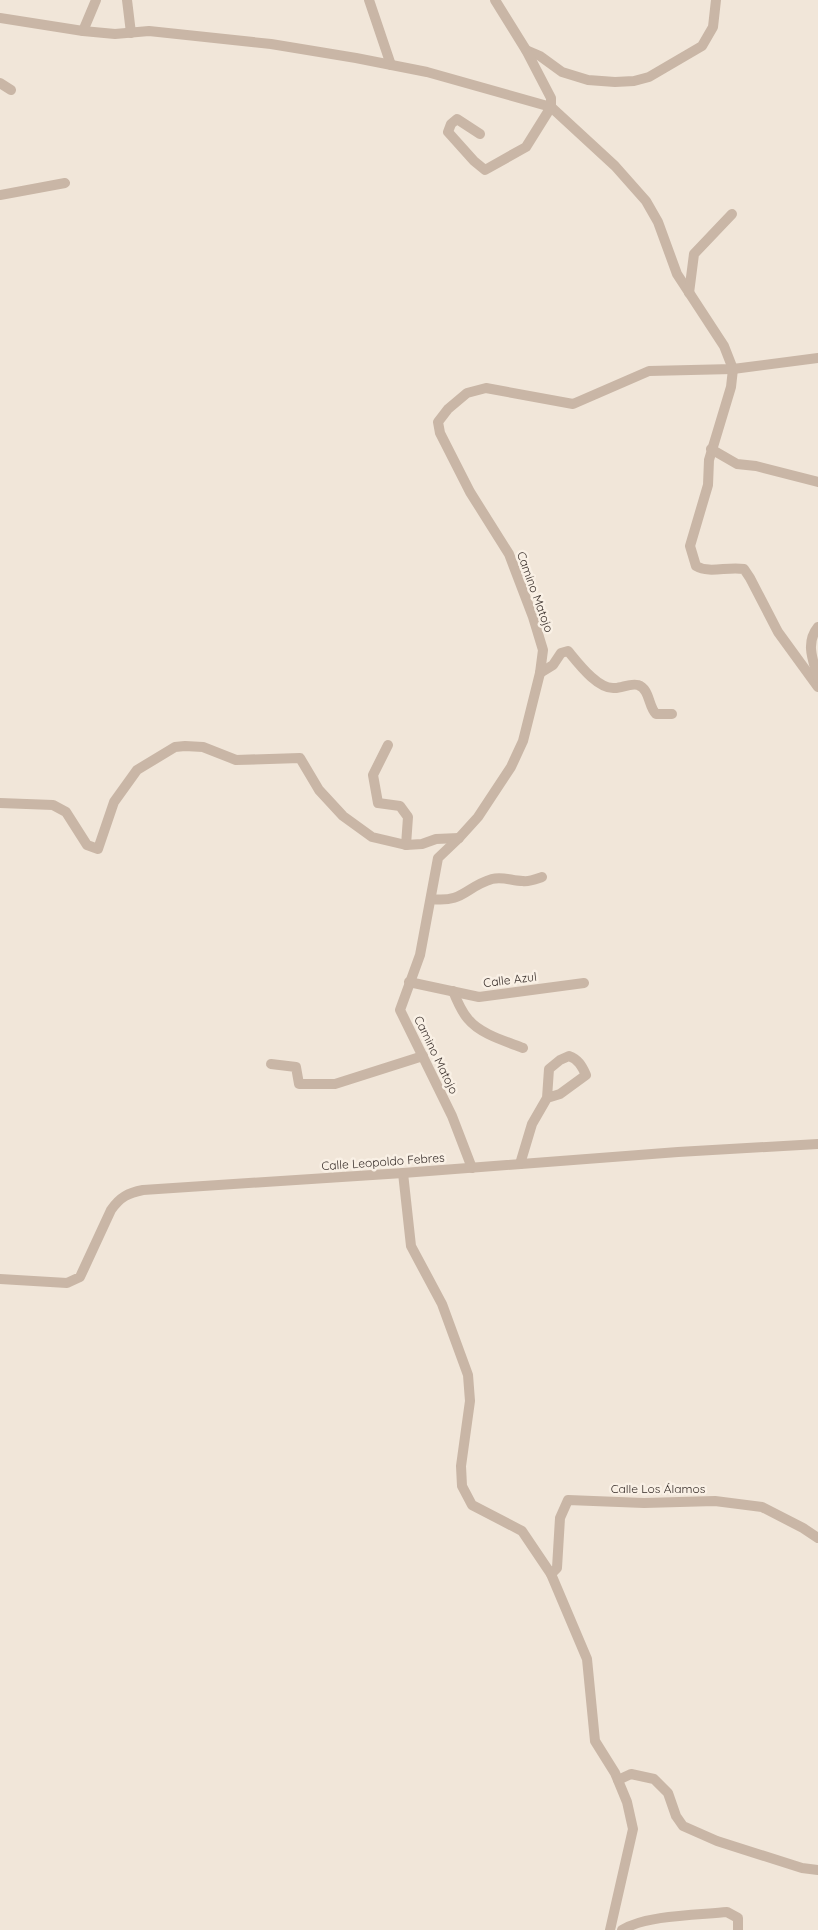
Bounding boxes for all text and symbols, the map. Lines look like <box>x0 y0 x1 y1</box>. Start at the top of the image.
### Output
street label: Camino Matojo <box>514 549 557 634</box>
street label: Calle Azul <box>482 969 537 990</box>
street label: Camino Matojo <box>411 1013 462 1096</box>
street label: Calle Leopoldo Febres <box>321 1150 445 1173</box>
street label: Calle Los Álamos <box>611 1481 706 1496</box>

